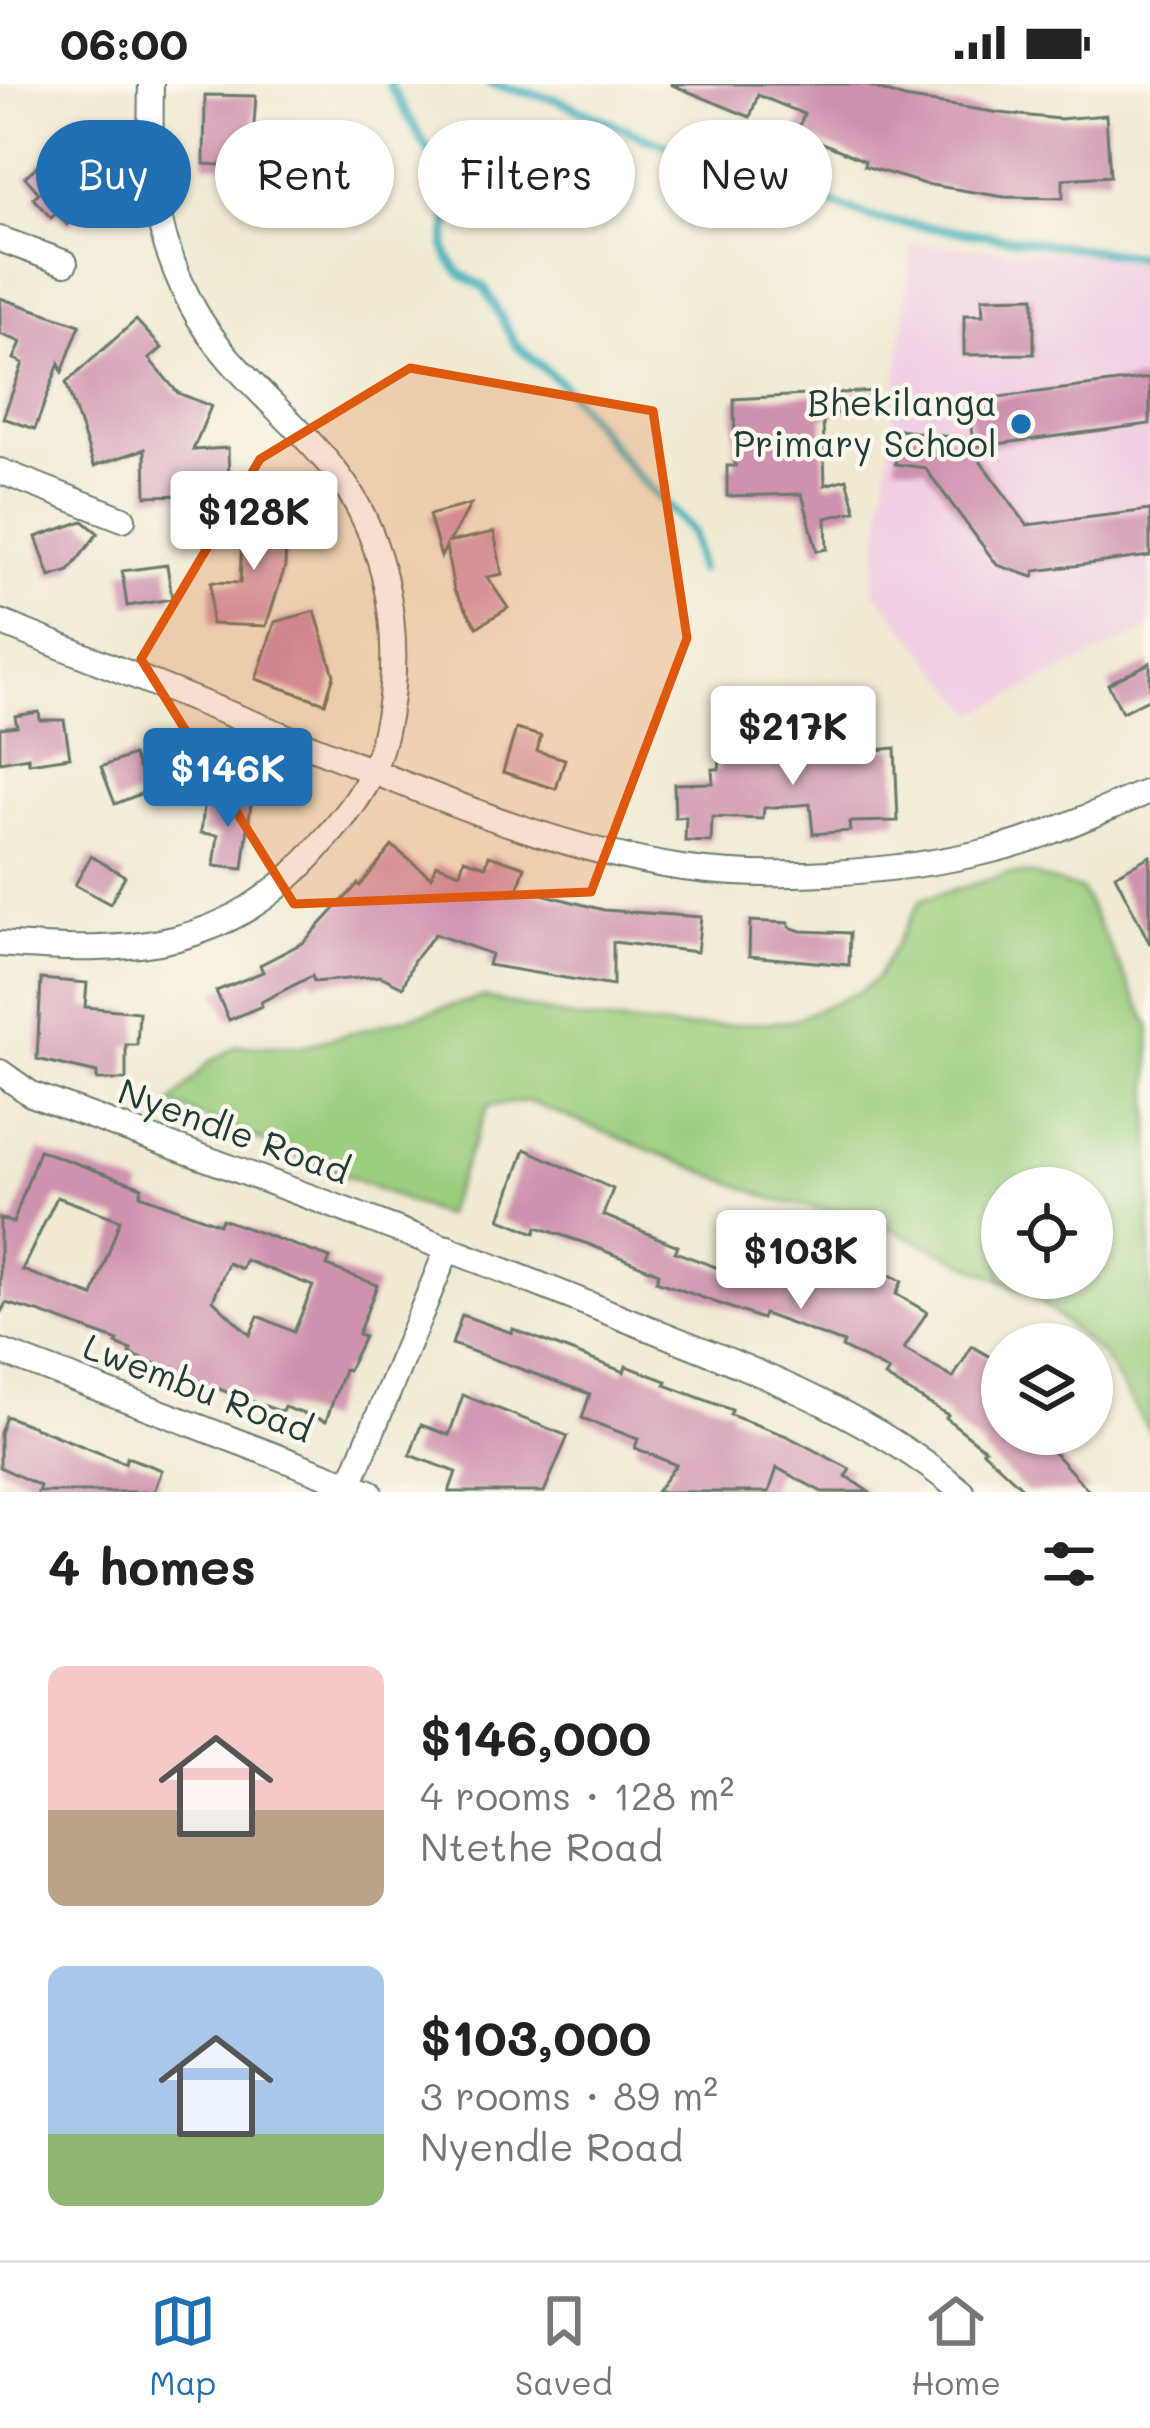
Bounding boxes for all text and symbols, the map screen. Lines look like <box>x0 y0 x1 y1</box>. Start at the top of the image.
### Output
text: 06:00 <box>60 13 188 71</box>
chip: Buy <box>36 120 191 228</box>
chip: Rent <box>215 120 394 228</box>
chip: Filters <box>418 120 635 228</box>
chip: New <box>659 120 832 228</box>
place label: Bhekilanga Primary School <box>733 378 997 467</box>
marker: Bhekilanga Primary School <box>1008 411 1034 437</box>
pin: $128K <box>170 471 338 573</box>
text: $128K <box>197 484 311 535</box>
pin: $217K <box>709 686 877 788</box>
text: $217K <box>738 699 848 750</box>
pin: $146K <box>144 728 312 830</box>
text: $146K <box>170 741 286 792</box>
street label: Nyendle Road <box>112 1066 357 1194</box>
map controls <box>981 1167 1113 1455</box>
button: locate <box>981 1167 1113 1299</box>
pin: $103K <box>717 1210 885 1312</box>
text: $103K <box>743 1223 859 1274</box>
street label: Lwembu Road <box>77 1321 320 1452</box>
button: layers <box>981 1323 1113 1455</box>
text: 4 homes <box>48 1531 256 1598</box>
icon: filters <box>1036 1531 1102 1597</box>
text: $146,000 <box>420 1702 651 1769</box>
icon: home <box>144 1714 288 1858</box>
text: 4 rooms · 128 m² <box>420 1769 734 1820</box>
text: Ntethe Road <box>420 1820 663 1871</box>
text: $103,000 <box>420 2002 652 2069</box>
icon: home <box>144 2014 288 2158</box>
text: 3 rooms · 89 m² <box>420 2069 718 2120</box>
text: Nyendle Road <box>420 2120 683 2171</box>
tab: Map <box>149 2288 216 2403</box>
tab: Saved <box>515 2288 613 2403</box>
tab: Home <box>911 2288 1001 2403</box>

